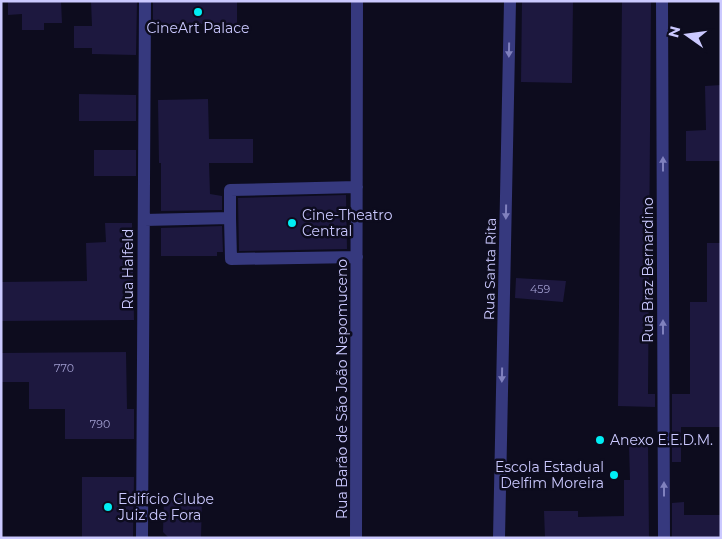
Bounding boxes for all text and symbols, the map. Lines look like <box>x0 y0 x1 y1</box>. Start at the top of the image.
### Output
marker: CineArt Palace <box>192 6 204 18</box>
north arrow <box>662 10 712 60</box>
place label: CineArt Palace <box>146 19 250 37</box>
text: N <box>664 24 684 40</box>
one-way arrow <box>505 42 513 58</box>
one-way arrow <box>659 156 667 172</box>
street label: Rua Braz Bernardino <box>639 197 657 343</box>
one-way arrow <box>502 205 510 221</box>
place label: Cine-Theatro Central <box>302 206 393 240</box>
marker: Cine-Theatro Central <box>286 217 298 229</box>
street label: Rua Santa Rita <box>480 218 500 320</box>
street label: Rua Halfeld <box>119 228 137 310</box>
street label: Rua Barão de São João Nepomuceno <box>333 259 351 519</box>
house number: 459 <box>530 282 550 296</box>
one-way arrow <box>659 318 667 334</box>
house number: 770 <box>54 361 74 375</box>
one-way arrow <box>498 367 506 383</box>
house number: 790 <box>90 417 110 431</box>
place label: Anexo E.E.D.M. <box>610 431 713 449</box>
marker: Anexo E.E.D.M. <box>594 434 606 446</box>
place label: Escola Estadual Delfim Moreira <box>495 458 604 492</box>
marker: Escola Estadual Delfim Moreira <box>608 469 620 481</box>
one-way arrow <box>660 481 668 497</box>
place label: Edifício Clube Juiz de Fora <box>117 490 214 524</box>
marker: Edifício Clube Juiz de Fora <box>102 501 114 513</box>

